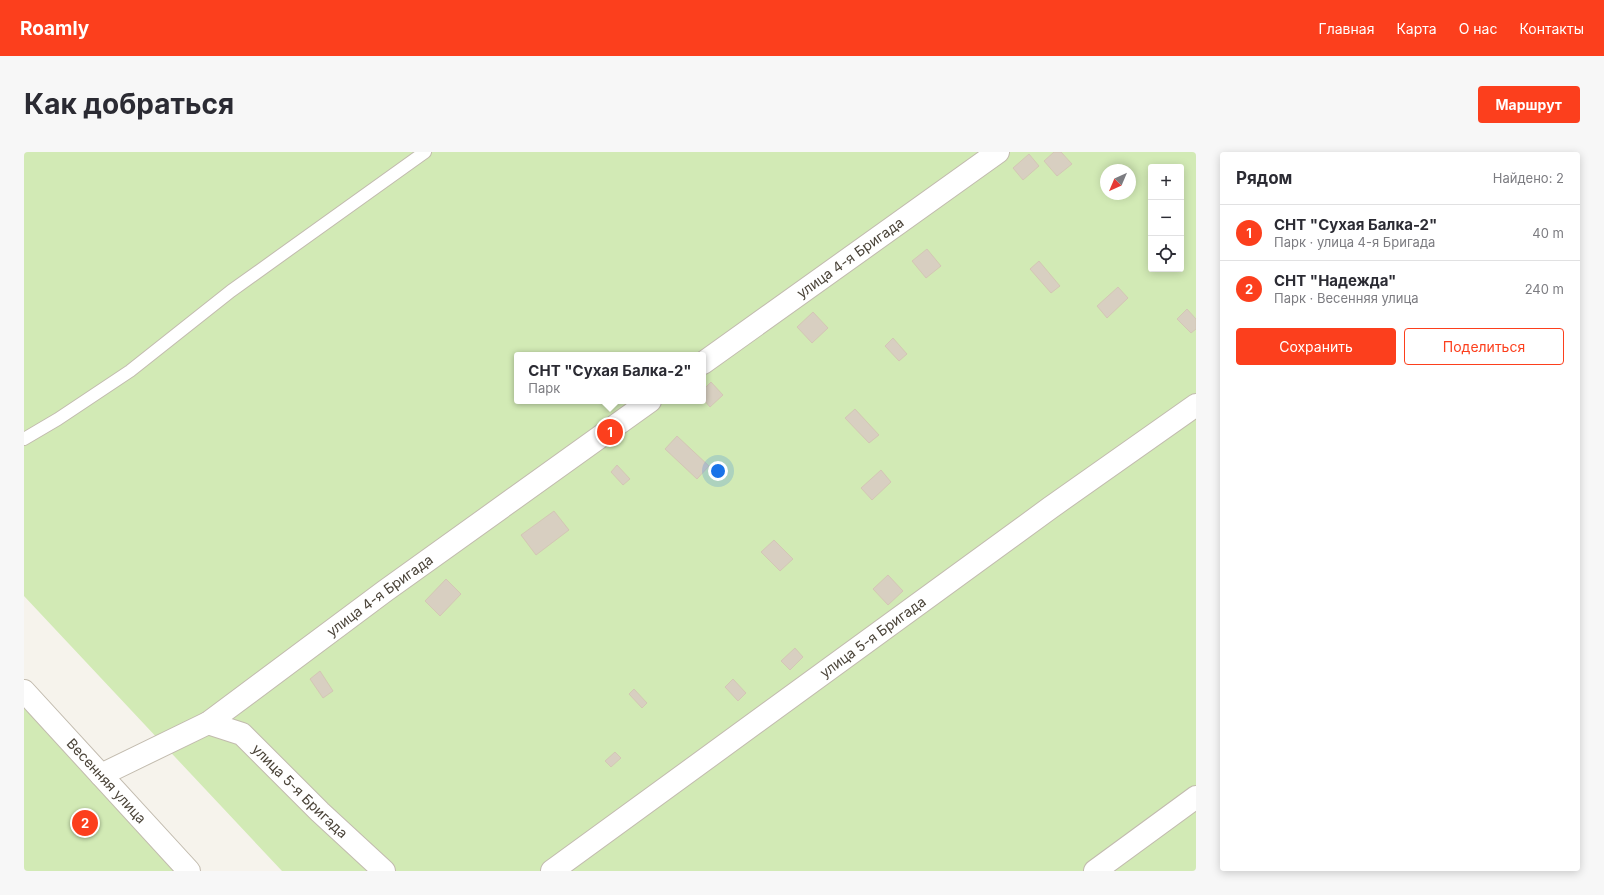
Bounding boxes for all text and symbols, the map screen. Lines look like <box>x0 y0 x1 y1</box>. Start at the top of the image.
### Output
text: Roamly <box>20 17 89 40</box>
text: Главная <box>1319 20 1374 37</box>
text: Карта <box>1396 20 1437 37</box>
text: О нас <box>1459 20 1497 37</box>
text: Контакты <box>1519 20 1584 37</box>
button: Маршрут <box>1478 86 1580 123</box>
text: Как добраться <box>24 87 234 121</box>
north arrow <box>1100 164 1136 200</box>
map controls <box>1148 164 1184 272</box>
button: + <box>1148 164 1184 200</box>
text: Рядом <box>1236 168 1292 188</box>
text: Найдено: 2 <box>1493 170 1564 186</box>
button: − <box>1148 200 1184 236</box>
street label: улица 4-я Бригада <box>793 213 907 301</box>
text: СНТ "Сухая Балка-2" <box>1274 215 1437 234</box>
text: 1 <box>1246 225 1252 241</box>
text: 40 m <box>1532 225 1564 241</box>
text: Парк · улица 4-я Бригада <box>1274 234 1435 250</box>
button: locate <box>1148 236 1184 272</box>
text: СНТ "Надежда" <box>1274 271 1396 290</box>
text: 2 <box>1245 281 1253 297</box>
text: 240 m <box>1525 281 1564 297</box>
text: Парк · Весенняя улица <box>1274 290 1419 306</box>
button: Сохранить <box>1236 328 1396 365</box>
button: Поделиться <box>1404 328 1564 365</box>
popup <box>514 352 706 404</box>
text: СНТ "Сухая Балка-2" <box>528 361 692 380</box>
text: Парк <box>528 380 560 396</box>
pin: 1 <box>597 417 623 447</box>
your location <box>708 461 728 481</box>
street label: улица 4-я Бригада <box>323 550 436 640</box>
street label: улица 5-я Бригада <box>816 592 929 681</box>
street label: Весенняя улица <box>64 735 150 827</box>
street label: улица 5-я Бригада <box>249 740 351 841</box>
pin: 2 <box>72 808 98 838</box>

